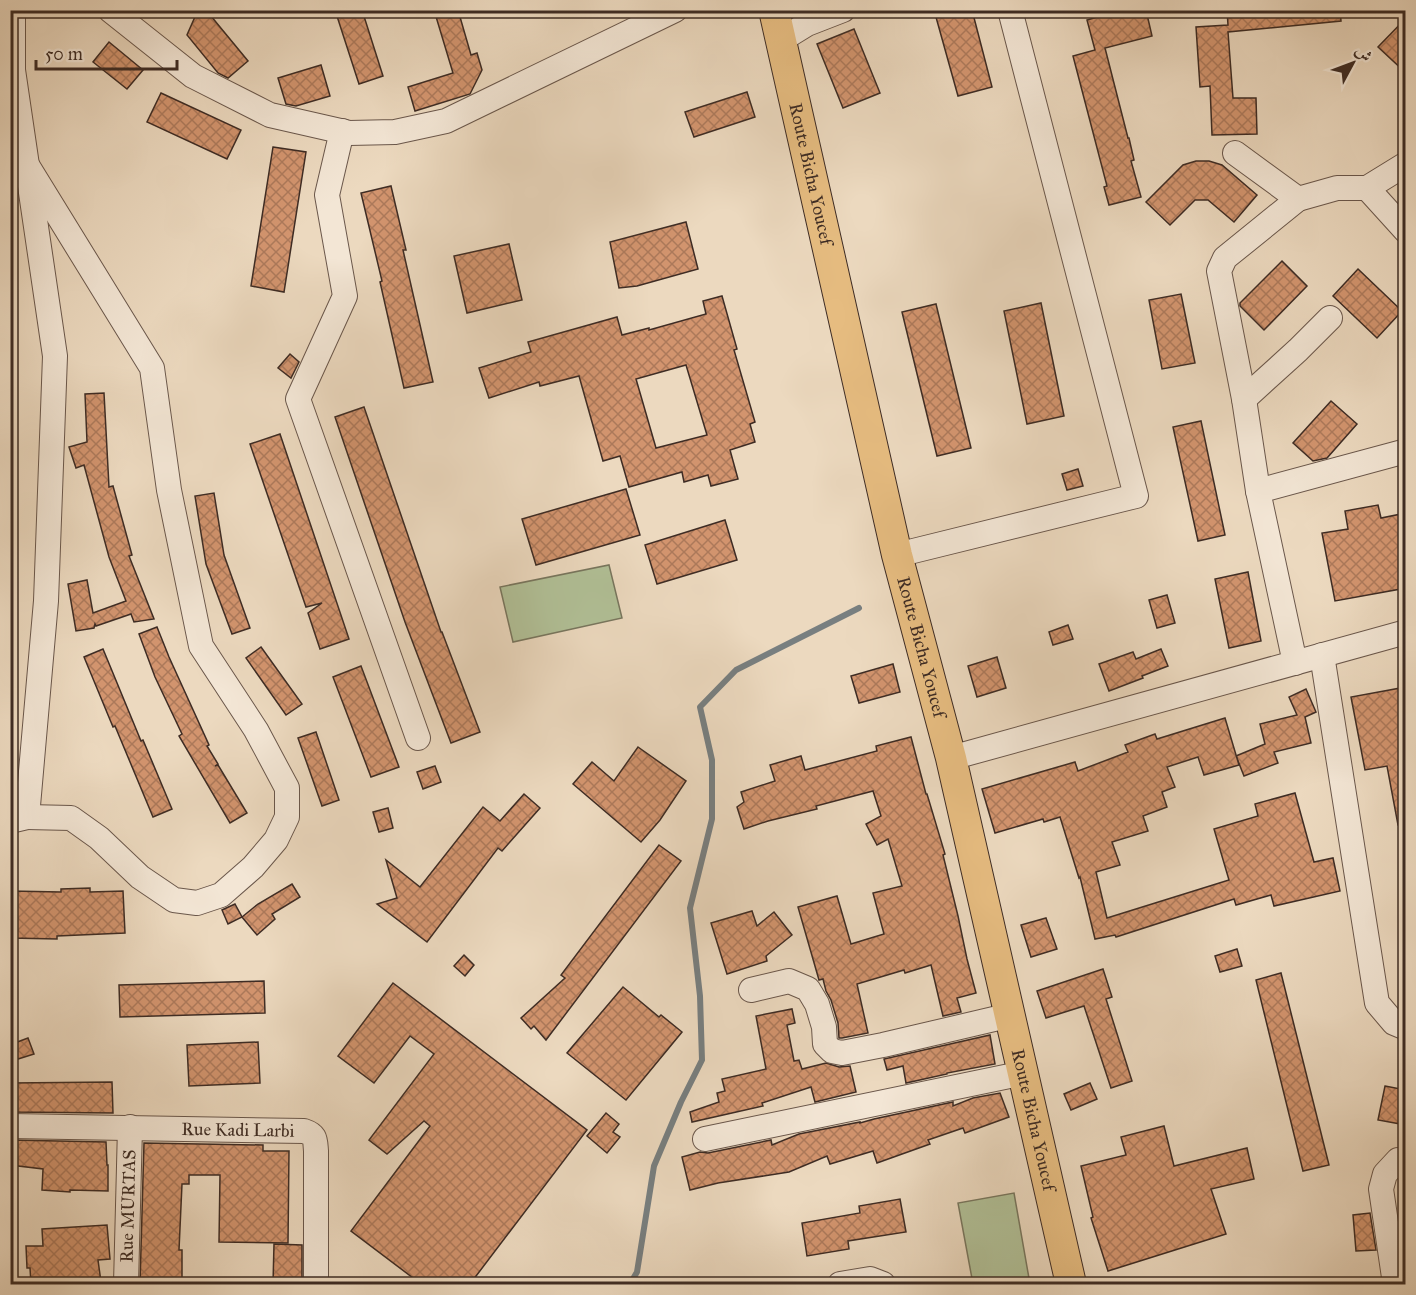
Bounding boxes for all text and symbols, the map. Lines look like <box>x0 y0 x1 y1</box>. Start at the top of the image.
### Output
scale bar <box>36 33 177 71</box>
north arrow <box>1323 33 1383 93</box>
text: ش <box>1352 41 1376 66</box>
text: 50 m <box>45 43 83 65</box>
street label: Route Bicha Youcef <box>784 101 838 250</box>
street label: Route Bicha Youcef <box>892 574 952 723</box>
street label: Route Bicha Youcef <box>1007 1047 1061 1196</box>
street label: Rue Kadi Larbi <box>181 1118 295 1142</box>
street label: Rue MURTAS <box>116 1149 140 1263</box>

